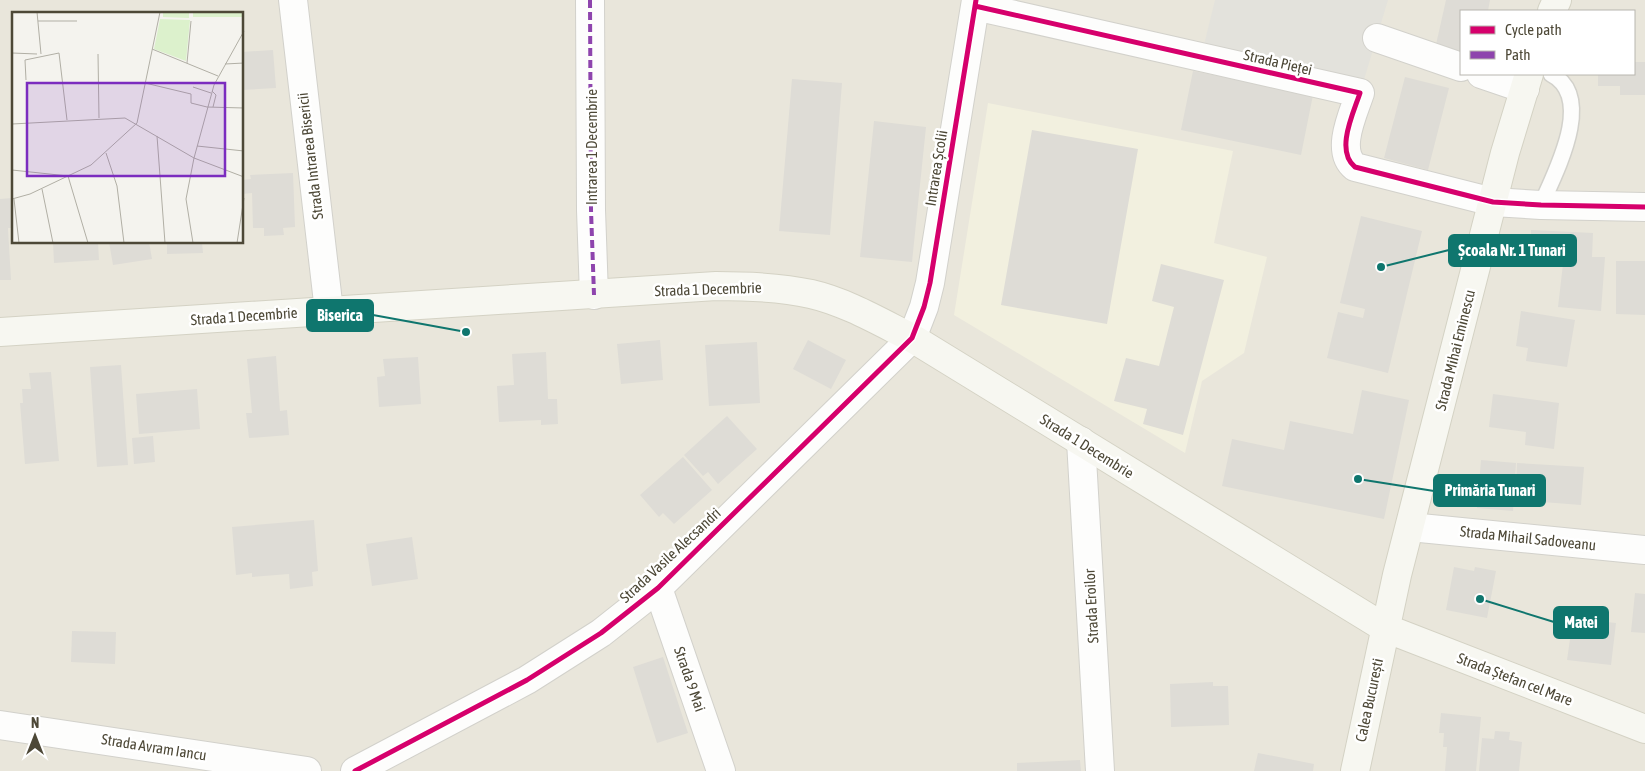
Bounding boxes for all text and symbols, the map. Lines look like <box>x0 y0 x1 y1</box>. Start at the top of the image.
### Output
legend <box>1460 10 1635 75</box>
inset map <box>12 12 244 244</box>
text: Cycle path <box>1505 21 1562 38</box>
street label: Strada Pieței <box>1242 46 1314 78</box>
text: Path <box>1505 46 1531 63</box>
street label: Intrarea 1 Decembrie <box>583 89 600 205</box>
street label: Strada Intrarea Bisericii <box>294 92 326 220</box>
street label: Intrarea Școlii <box>922 129 950 207</box>
callout: Școala Nr. 1 Tunari <box>1449 235 1576 266</box>
text: Școala Nr. 1 Tunari <box>1458 241 1566 260</box>
street label: Strada 1 Decembrie <box>654 279 762 299</box>
street label: Strada Mihai Eminescu <box>1432 288 1478 412</box>
callout: Biserica <box>307 300 373 331</box>
street label: Strada 1 Decembrie <box>190 304 298 328</box>
text: Biserica <box>317 306 363 324</box>
street label: Strada 1 Decembrie <box>1037 410 1137 482</box>
callout: Primăria Tunari <box>1434 475 1545 506</box>
text: Primăria Tunari <box>1445 481 1536 499</box>
street label: Strada Vasile Alecsandri <box>616 504 724 606</box>
street label: Strada Mihail Sadoveanu <box>1459 522 1597 554</box>
street label: Strada Eroilor <box>1081 568 1101 644</box>
callout: Matei <box>1554 607 1608 638</box>
text: Matei <box>1564 613 1598 631</box>
street label: Strada 9 Mai <box>671 644 709 714</box>
street label: Strada Ștefan cel Mare <box>1455 649 1575 709</box>
street label: Calea București <box>1352 657 1386 743</box>
north arrow <box>10 711 60 761</box>
text: N <box>31 715 39 731</box>
street label: Strada Avram Iancu <box>100 730 208 764</box>

